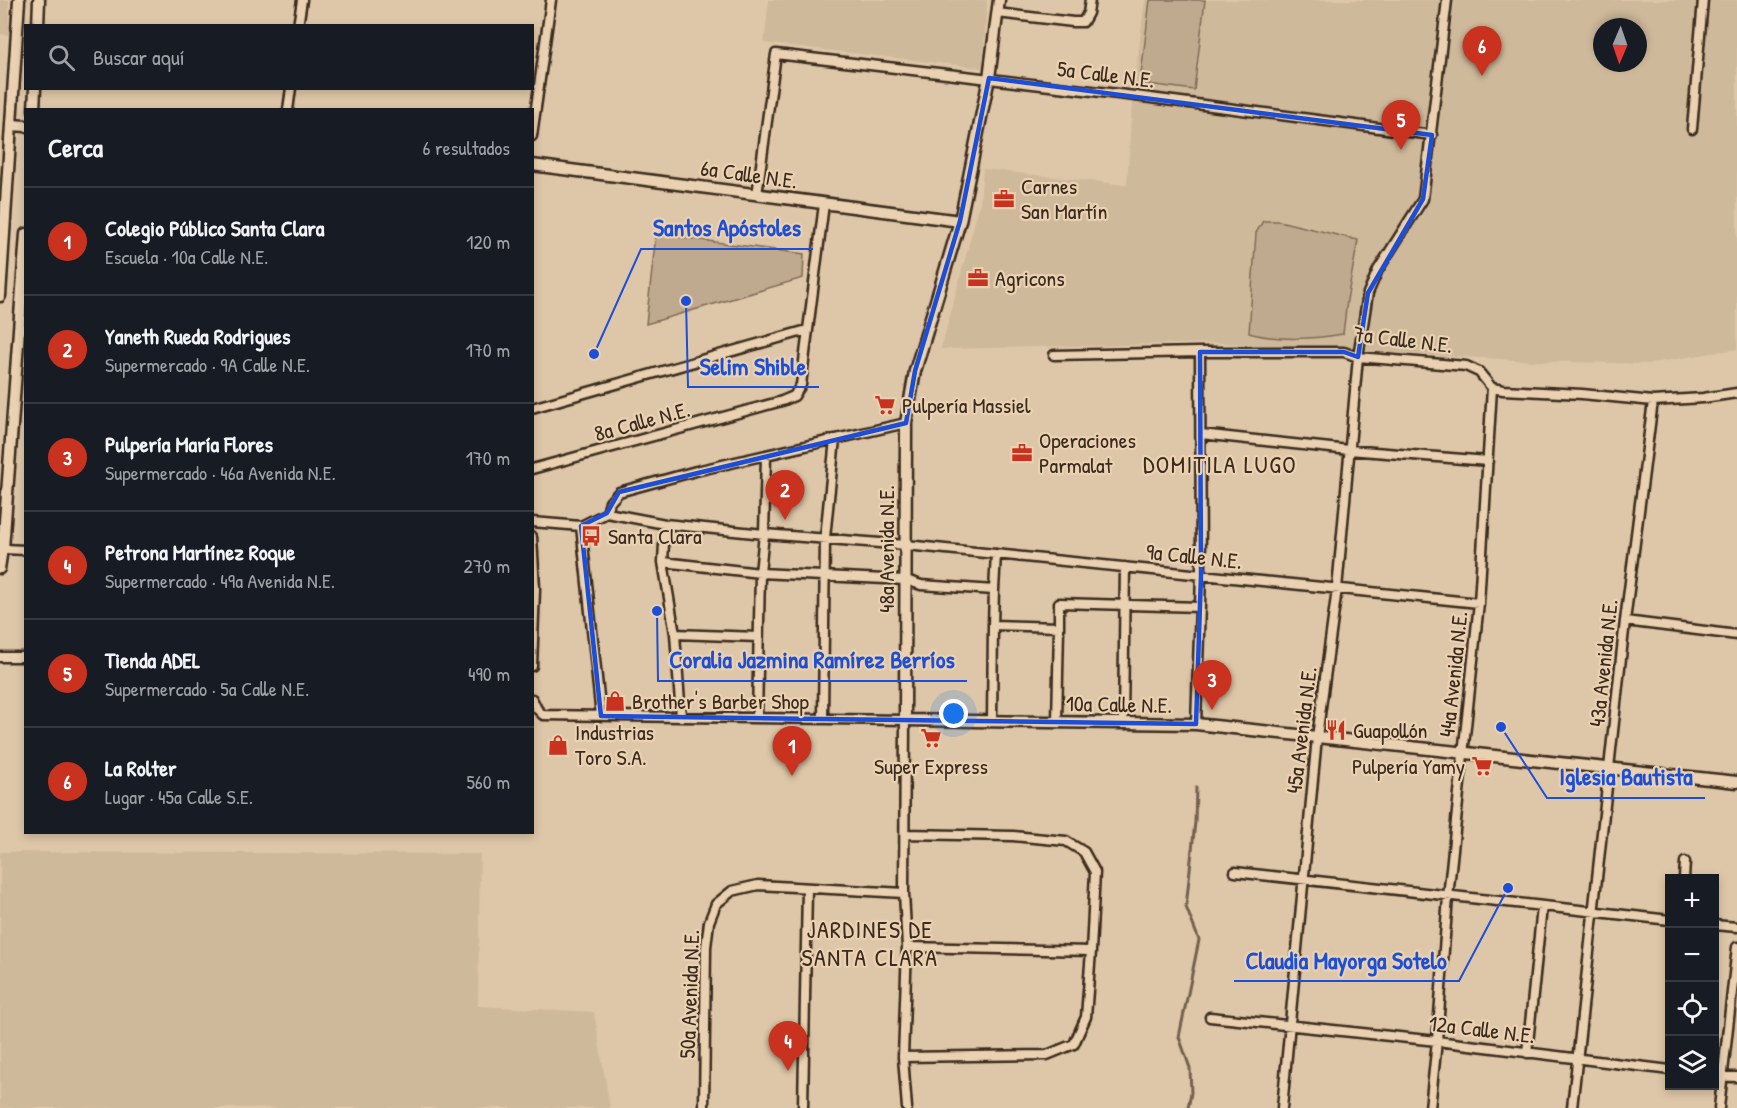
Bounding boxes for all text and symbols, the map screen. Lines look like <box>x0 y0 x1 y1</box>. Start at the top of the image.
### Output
north arrow <box>1593 18 1647 72</box>
search box <box>24 24 534 90</box>
pin: 6 <box>1462 26 1502 76</box>
icon: search <box>45 41 78 74</box>
text: Buscar aquí <box>93 42 185 72</box>
street label: 5a Calle N.E. <box>1056 53 1156 95</box>
pin: 5 <box>1382 100 1420 150</box>
text: Cerca <box>48 130 103 165</box>
text: 6 resultados <box>422 134 510 161</box>
street label: 6a Calle N.E. <box>699 152 799 196</box>
place label: Carnes San Martín <box>1021 171 1107 226</box>
office icon: Carnes San Martín <box>992 187 1016 211</box>
callout: Santos Apóstoles <box>641 207 813 249</box>
text: Santos Apóstoles <box>653 211 801 244</box>
text: Colegio Público Santa Clara <box>105 213 324 243</box>
text: 1 <box>64 228 71 255</box>
text: 120 m <box>466 228 510 255</box>
text: Escuela · 10a Calle N.E. <box>105 243 268 270</box>
place label: Agricons <box>995 263 1065 293</box>
office icon: Agricons <box>966 266 990 290</box>
street label: 7a Calle N.E. <box>1352 318 1454 360</box>
text: Yaneth Rueda Rodrigues <box>105 321 290 351</box>
text: 2 <box>63 336 72 363</box>
text: 170 m <box>466 336 510 363</box>
callout: Selim Shible <box>688 345 819 387</box>
text: Selim Shible <box>700 350 807 382</box>
text: Supermercado · 9A Calle N.E. <box>105 351 310 378</box>
place label: Pulpería Massiel <box>902 390 1031 420</box>
supermarket icon: Pulpería Massiel <box>873 393 897 417</box>
street label: 8a Calle N.E. <box>591 394 693 448</box>
place label: Operaciones Parmalat <box>1039 425 1136 480</box>
text: Pulpería María Flores <box>105 429 273 459</box>
office icon: Operaciones Parmalat <box>1010 441 1034 465</box>
text: 3 <box>63 444 72 471</box>
text: 170 m <box>466 444 510 471</box>
district label: DOMITILA LUGO <box>1143 448 1297 480</box>
text: Supermercado · 46a Avenida N.E. <box>105 459 336 486</box>
pin: 2 <box>766 470 804 520</box>
street label: 48a Avenida N.E. <box>871 485 901 613</box>
place label: Santa Clara <box>608 521 702 551</box>
bus stop icon: Santa Clara <box>579 524 603 548</box>
street label: 9a Calle N.E. <box>1144 536 1244 576</box>
text: Petrona Martínez Roque <box>105 537 295 567</box>
text: 4 <box>64 552 71 579</box>
text: 270 m <box>464 552 510 579</box>
text: Supermercado · 49a Avenida N.E. <box>105 567 335 594</box>
street label: 43a Avenida N.E. <box>1581 598 1625 728</box>
street label: 44a Avenida N.E. <box>1431 610 1475 738</box>
callout: Coralia Jazmina Ramírez Berríos <box>658 639 967 681</box>
text: Coralia Jazmina Ramírez Berríos <box>669 643 955 675</box>
text: Tienda ADEL <box>105 645 200 675</box>
text: 5 <box>63 660 72 687</box>
text: 490 m <box>468 660 510 687</box>
pin: 3 <box>1192 660 1232 710</box>
street label: 45a Avenida N.E. <box>1278 665 1324 795</box>
text: Supermercado · 5a Calle N.E. <box>105 675 309 702</box>
place label: Brother's Barber Shop <box>632 686 809 716</box>
street label: 10a Calle N.E. <box>1066 688 1172 720</box>
shop icon: Brother's Barber Shop <box>603 689 627 713</box>
your location <box>939 699 968 728</box>
place label: Guapollón <box>1353 715 1428 745</box>
place label: Industrias Toro S.A. <box>575 717 654 772</box>
restaurant icon: Guapollón <box>1324 718 1348 742</box>
pin: 1 <box>772 726 812 776</box>
supermarket icon: Super Express <box>919 726 943 750</box>
shop icon: Industrias Toro S.A. <box>546 733 570 757</box>
place label: Super Express <box>874 751 988 781</box>
place label: Pulpería Yamy <box>1352 751 1465 781</box>
text: La Rolter <box>105 753 176 783</box>
supermarket icon: Pulpería Yamy <box>1470 754 1494 778</box>
callout: Iglesia Bautista <box>1547 756 1705 798</box>
text: Iglesia Bautista <box>1559 760 1693 793</box>
text: 6 <box>64 768 71 795</box>
text: 560 m <box>466 768 510 795</box>
text: Lugar · 45a Calle S.E. <box>105 783 253 810</box>
map controls <box>1665 874 1719 1090</box>
button: + <box>1665 874 1719 928</box>
district label: JARDINES DE SANTA CLARA <box>802 913 938 973</box>
button: − <box>1665 928 1719 982</box>
street label: 50a Avenida N.E. <box>672 929 706 1059</box>
callout: Claudia Mayorga Sotelo <box>1234 939 1459 981</box>
text: Claudia Mayorga Sotelo <box>1245 944 1447 977</box>
button: locate <box>1665 982 1719 1036</box>
street label: 12a Calle N.E. <box>1427 1008 1537 1050</box>
pin: 4 <box>768 1022 808 1071</box>
button: layers <box>1665 1036 1719 1090</box>

